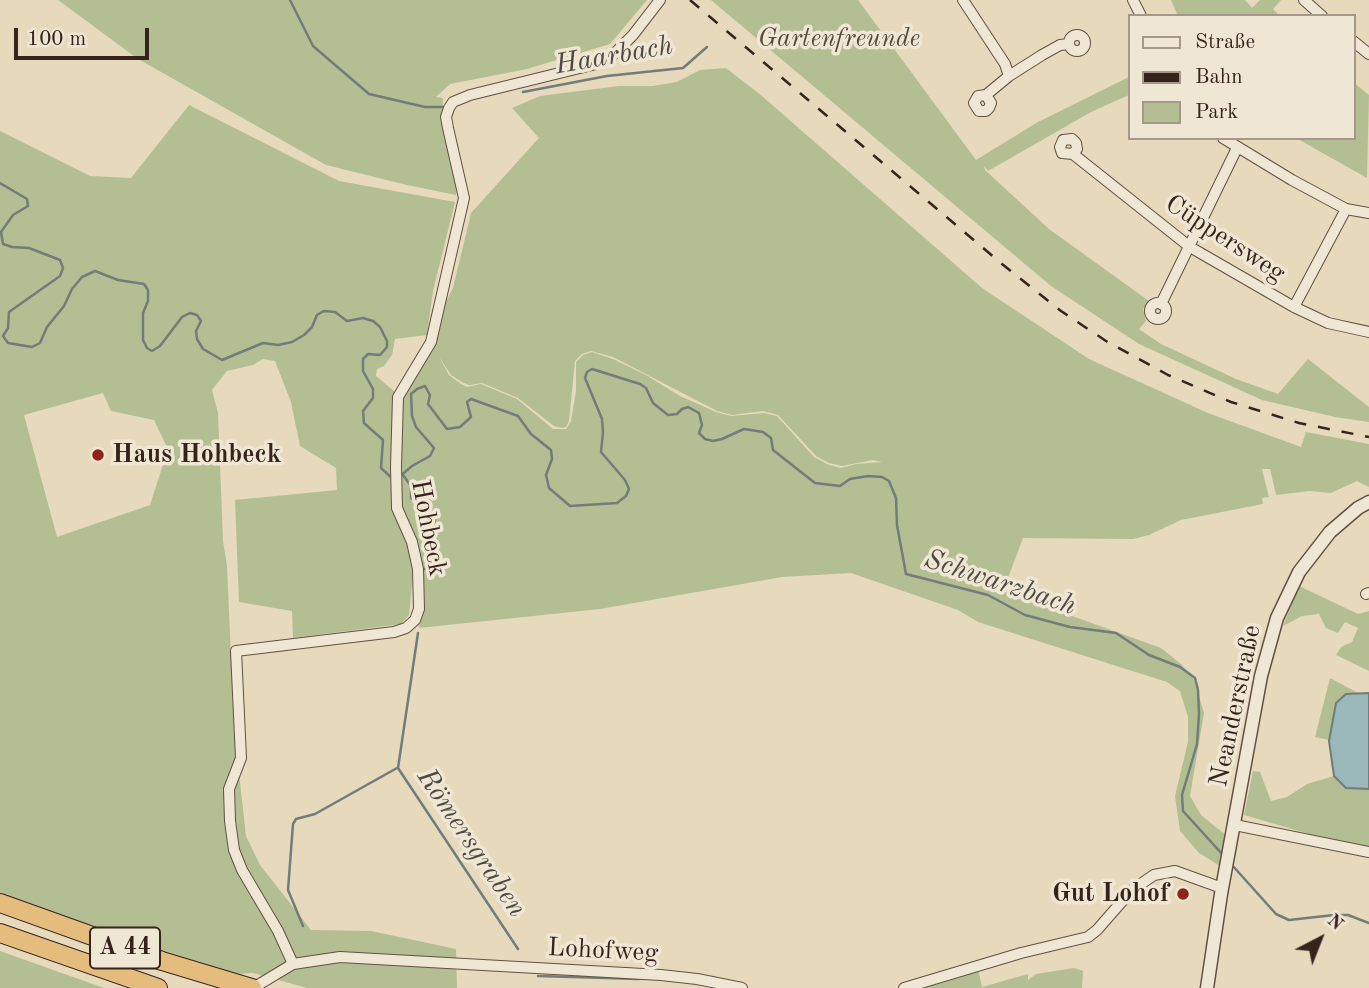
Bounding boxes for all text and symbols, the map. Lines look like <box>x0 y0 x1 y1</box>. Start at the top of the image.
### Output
scale bar <box>18 14 152 58</box>
legend <box>1128 14 1355 140</box>
park label: Gartenfreunde <box>758 23 920 55</box>
text: 100 m <box>27 29 86 50</box>
water label: Haarbach <box>552 29 676 83</box>
text: Straße <box>1195 32 1255 53</box>
text: Bahn <box>1195 67 1243 88</box>
text: Park <box>1195 102 1238 123</box>
street label: Cüppersweg <box>1159 189 1291 289</box>
place label: Haus Hohbeck <box>112 439 281 471</box>
marker: Haus Hohbeck <box>90 447 106 463</box>
street label: Hohbeck <box>403 477 453 579</box>
water label: Schwarzbach <box>920 543 1080 623</box>
street label: Neanderstraße <box>1204 622 1268 790</box>
water label: Römersgraben <box>409 762 533 924</box>
place label: Gut Lohof <box>1052 878 1169 910</box>
marker: Gut Lohof <box>1175 886 1191 902</box>
north arrow <box>1285 904 1355 974</box>
text: N <box>1323 911 1346 935</box>
road number: A 44 <box>90 928 160 968</box>
street label: Lohofweg <box>547 933 659 969</box>

